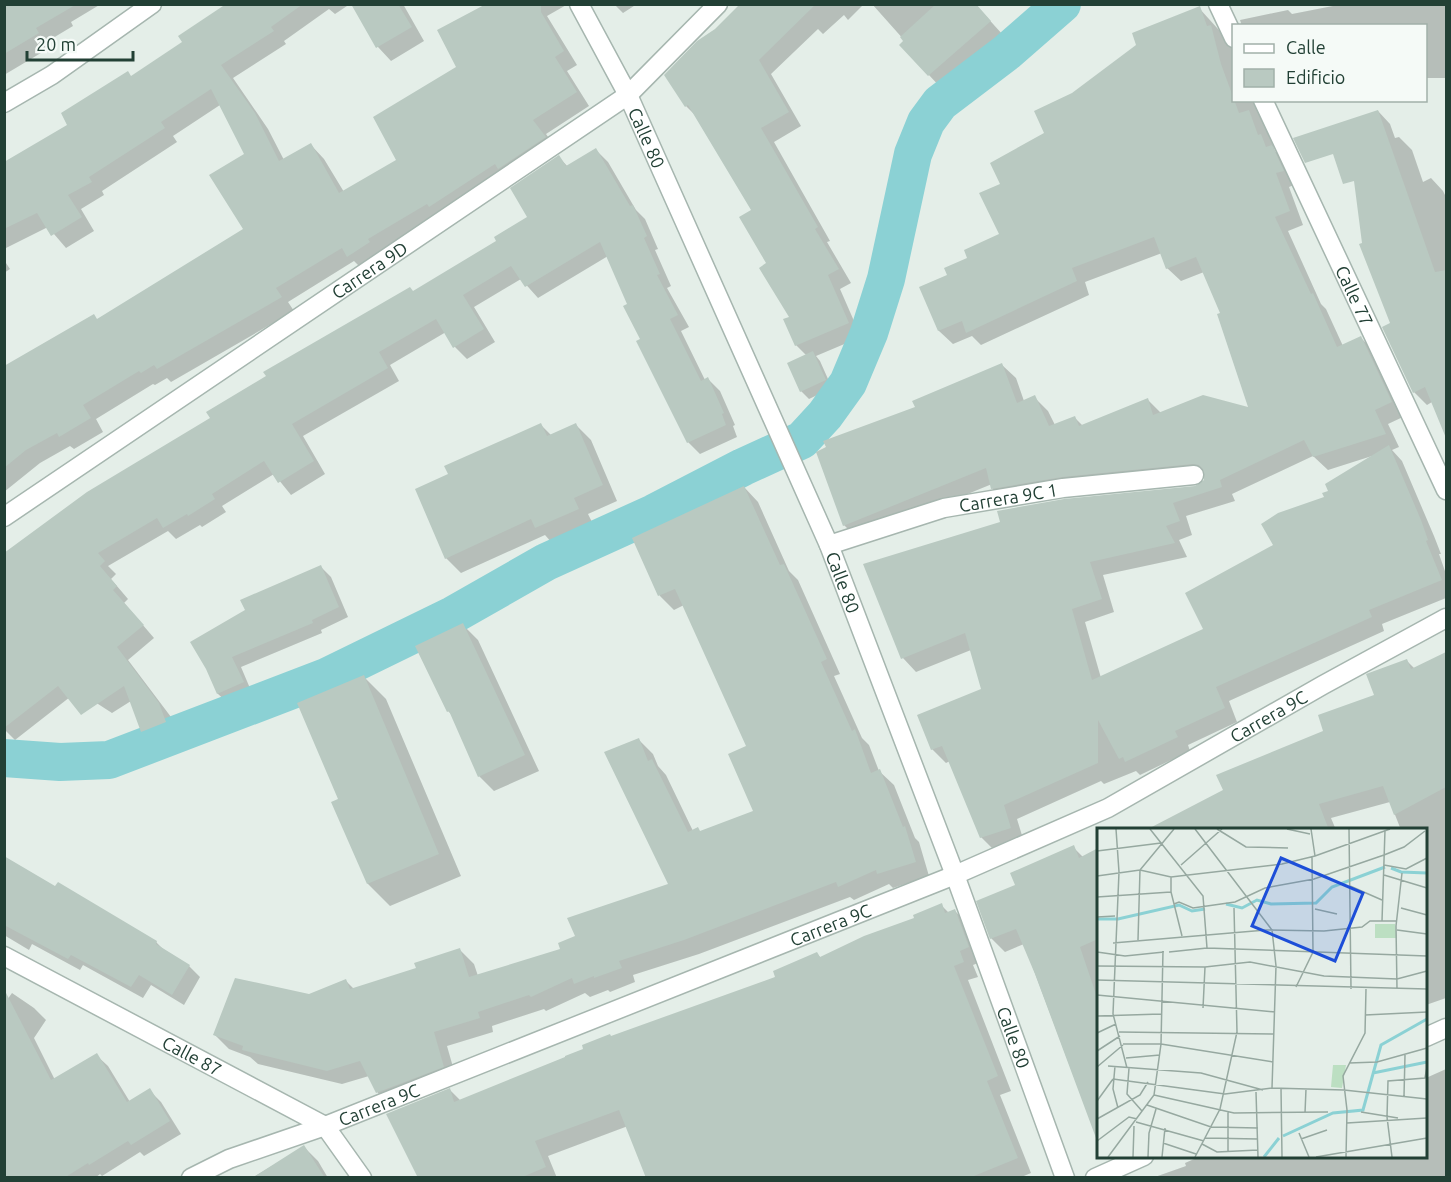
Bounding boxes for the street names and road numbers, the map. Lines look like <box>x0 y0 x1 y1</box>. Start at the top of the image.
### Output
street label: Calle 80 <box>625 104 669 171</box>
street label: Carrera 9D <box>328 237 411 303</box>
street label: Calle 77 <box>1332 262 1377 329</box>
street label: Carrera 9C 1 <box>958 479 1059 515</box>
street label: Calle 80 <box>822 549 864 616</box>
street label: Carrera 9C <box>1226 686 1310 746</box>
street label: Carrera 9C <box>787 900 874 950</box>
street label: Calle 80 <box>994 1004 1034 1071</box>
street label: Calle 87 <box>159 1032 225 1080</box>
street label: Carrera 9C <box>336 1079 422 1130</box>

